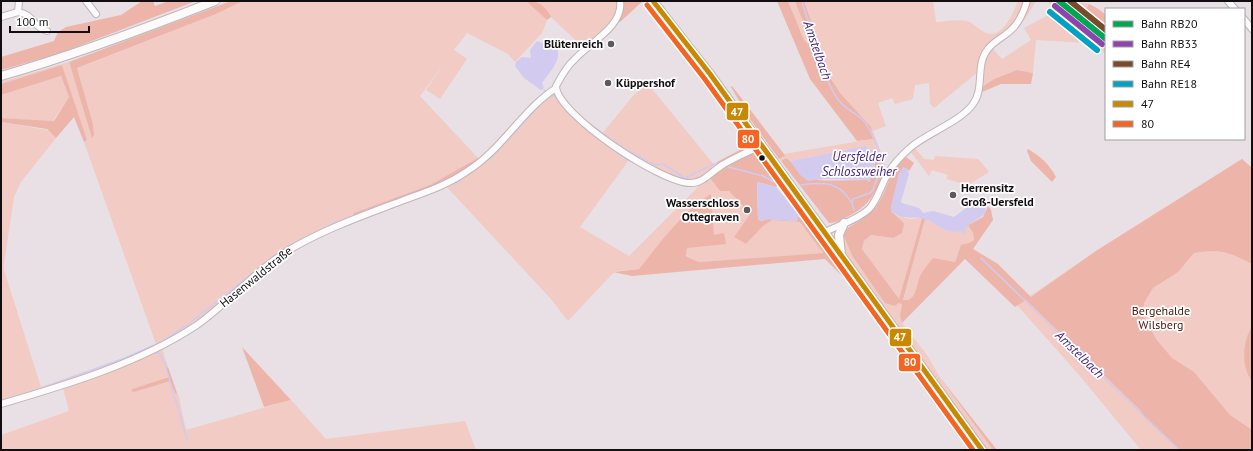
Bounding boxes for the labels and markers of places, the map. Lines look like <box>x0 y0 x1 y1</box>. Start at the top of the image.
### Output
place label: Blütenreich <box>544 36 603 51</box>
marker: Blütenreich <box>606 39 616 49</box>
place label: Küppershof <box>616 75 676 90</box>
marker: Küppershof <box>603 78 613 88</box>
unlabelled marker <box>757 153 767 163</box>
place label: Herrensitz Groß-Uersfeld <box>961 180 1034 209</box>
marker: Herrensitz Groß-Uersfeld <box>948 190 958 200</box>
place label: Wasserschloss Ottegraven <box>666 195 739 224</box>
marker: Wasserschloss Ottegraven <box>742 205 752 215</box>

